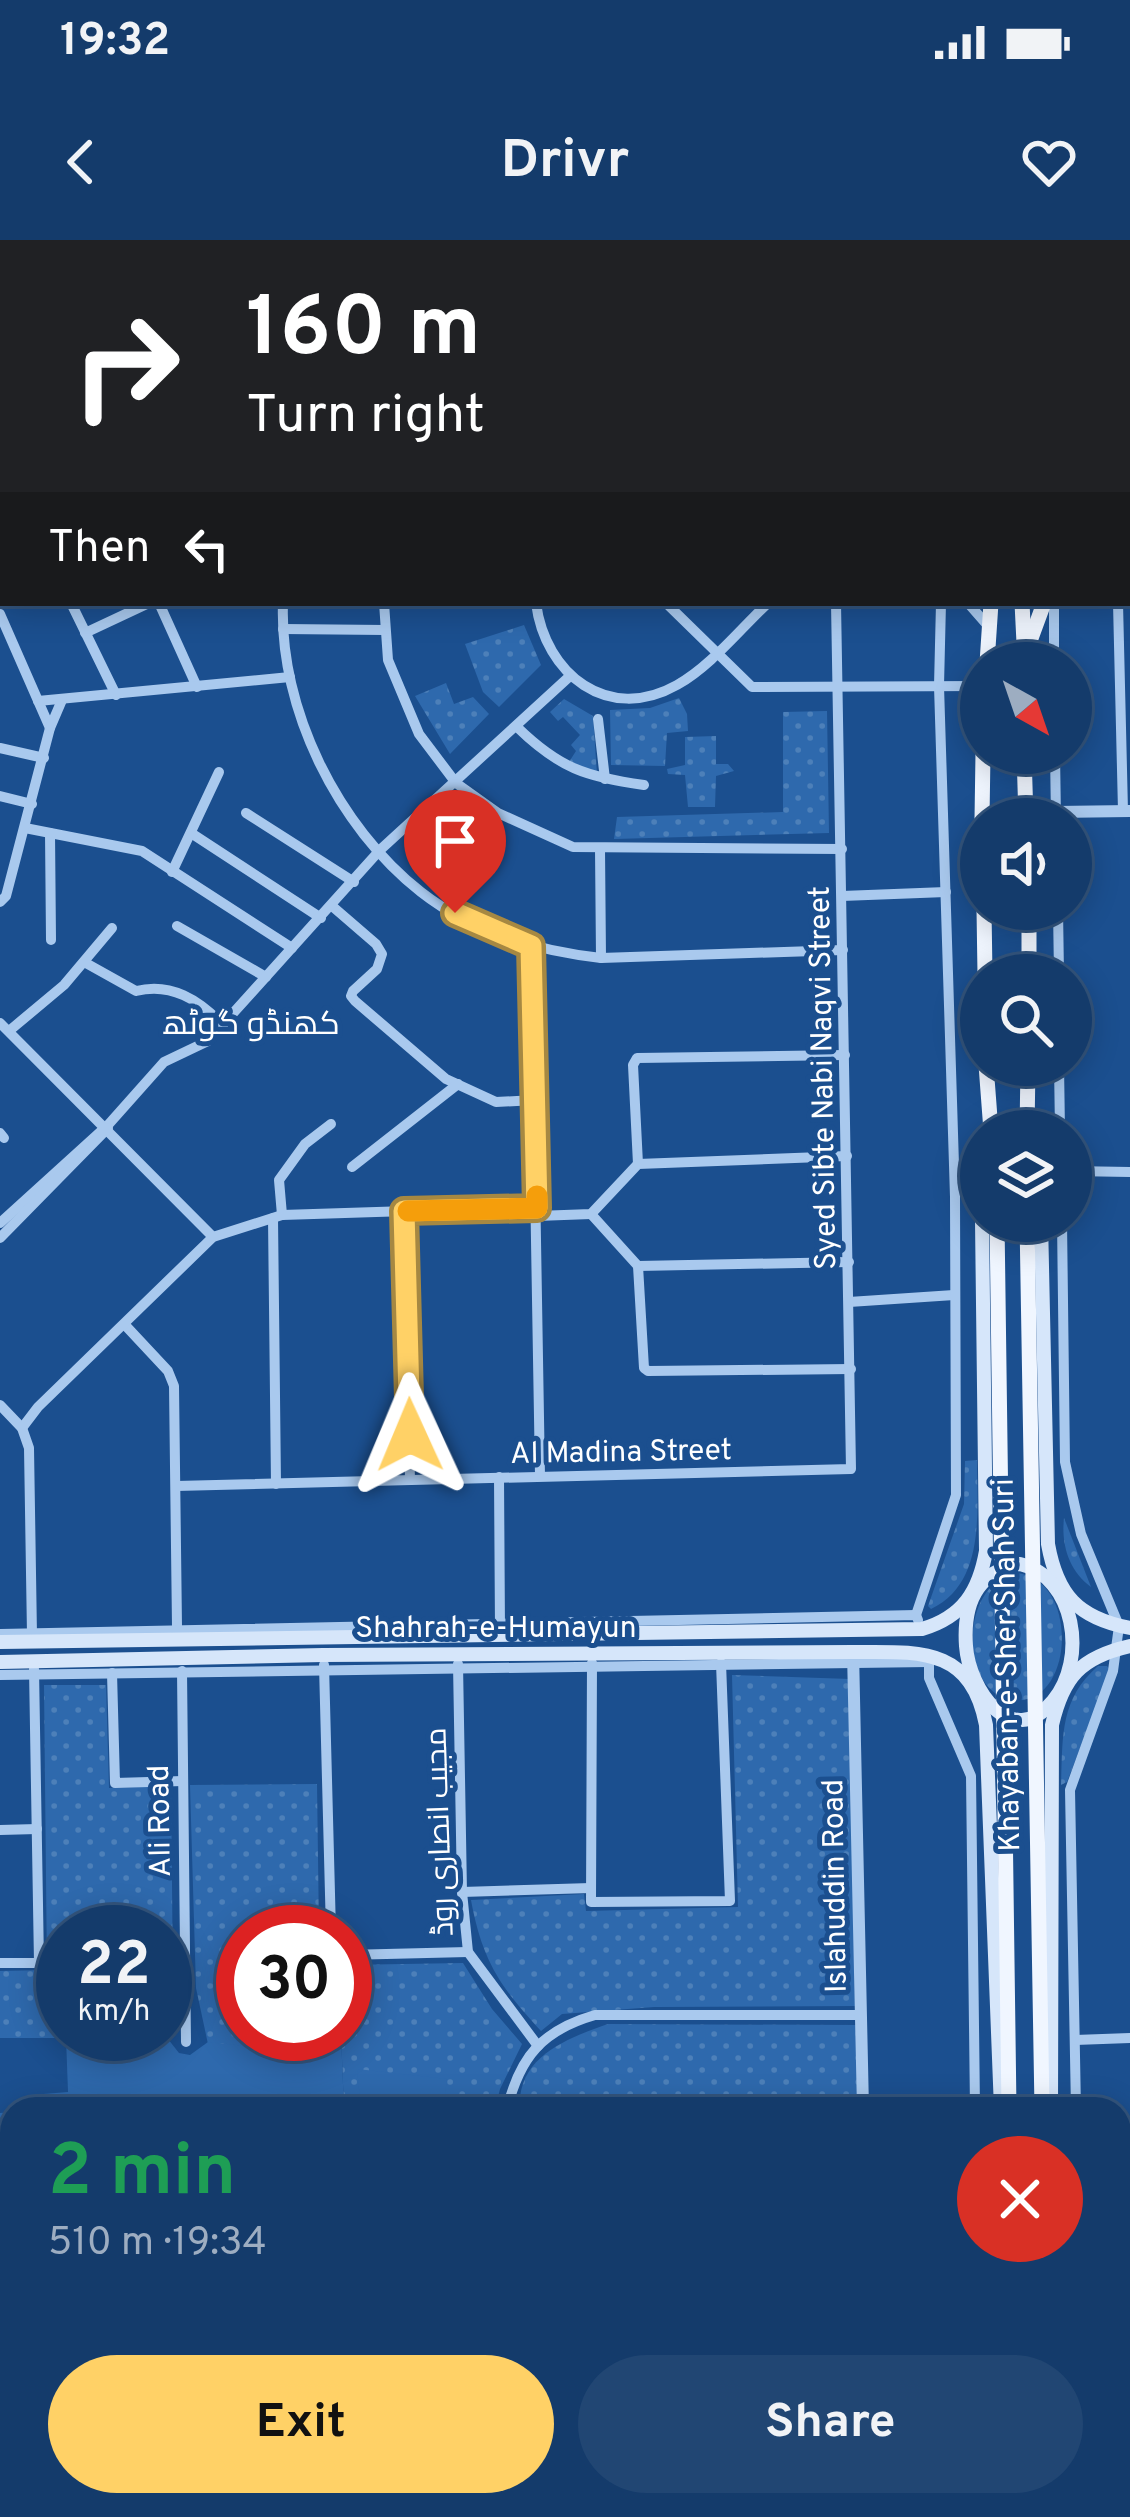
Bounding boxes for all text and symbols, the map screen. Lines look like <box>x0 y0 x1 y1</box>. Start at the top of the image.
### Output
text: 19:32 <box>60 14 170 71</box>
text: Drivr <box>501 128 629 197</box>
icon: back <box>48 129 114 195</box>
icon: heart <box>1016 129 1082 195</box>
text: 160 m <box>246 279 481 385</box>
icon: right <box>48 288 204 444</box>
text: Turn right <box>246 383 485 452</box>
icon: left <box>174 516 240 582</box>
text: Then <box>48 521 150 578</box>
north arrow <box>960 642 1092 774</box>
map controls <box>960 642 1092 1242</box>
pin <box>404 790 506 913</box>
button: sound <box>960 798 1092 930</box>
icon: arrive <box>422 808 488 874</box>
street label: Syed Sibte Nabi Naqvi Street <box>803 886 846 1270</box>
button: search <box>960 954 1092 1086</box>
district label: کھنڈو گوٹھ <box>162 1005 340 1047</box>
button: layers <box>960 1110 1092 1242</box>
position arrow <box>347 1372 473 1498</box>
street label: Al Madina Street <box>510 1433 732 1474</box>
street label: Khayaban-e-Sher Shah Suri <box>987 1478 1030 1852</box>
street label: Shahrah-e-Humayun <box>355 1611 637 1648</box>
street label: مجیب انصاری روڈ <box>419 1727 464 1937</box>
street label: Ali Road <box>142 1764 181 1877</box>
street label: Islahuddin Road <box>816 1779 857 1993</box>
speed limit sign: 30 <box>216 1905 372 2061</box>
text: 22 <box>77 1930 151 2006</box>
text: km/h <box>78 1994 150 2031</box>
text: 2 min <box>48 2129 236 2221</box>
button: close <box>957 2136 1083 2262</box>
text: 510 m · 19:34 <box>48 2220 267 2269</box>
button: Exit <box>48 2355 554 2493</box>
button: Share <box>578 2355 1083 2493</box>

